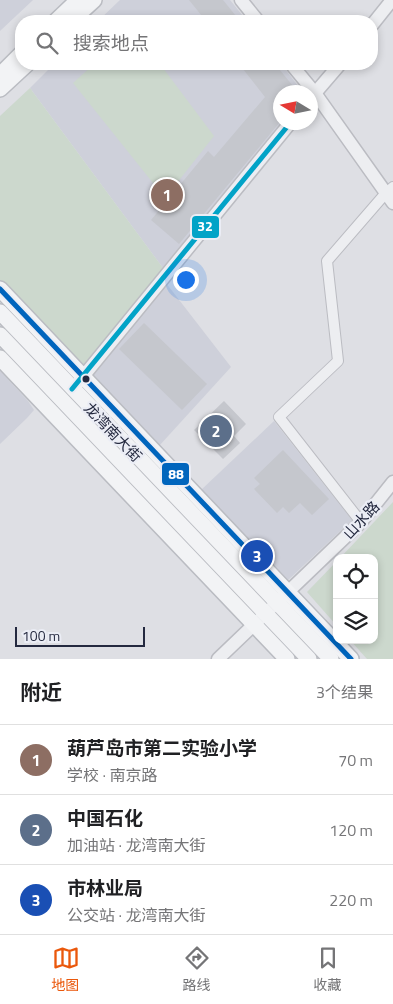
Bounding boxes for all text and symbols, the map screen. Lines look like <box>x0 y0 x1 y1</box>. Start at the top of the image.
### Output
search box <box>15 15 378 70</box>
text: 搜索地点 <box>73 28 149 57</box>
icon: search <box>33 29 61 57</box>
north arrow <box>273 85 318 130</box>
pin: 1 <box>151 176 183 214</box>
line badge: 32 <box>191 215 220 239</box>
text: 32 <box>197 215 213 236</box>
your location <box>173 267 199 293</box>
unlabelled marker <box>81 374 91 384</box>
street label: 龙湾南大街 <box>79 397 147 467</box>
pin: 2 <box>200 412 232 450</box>
line badge: 88 <box>161 462 190 486</box>
text: 88 <box>168 463 184 484</box>
street label: 山水路 <box>337 496 385 544</box>
pin: 3 <box>241 537 273 575</box>
map controls <box>333 554 378 644</box>
button: locate <box>333 554 378 599</box>
button: layers <box>333 599 378 644</box>
scale bar <box>15 624 145 647</box>
text: 100 m <box>22 625 60 646</box>
text: 附近 <box>20 676 62 708</box>
text: 3个结果 <box>316 680 373 704</box>
text: 葫芦岛市第二实验小学 <box>67 733 257 762</box>
text: 1 <box>32 748 40 772</box>
text: 70 m <box>338 748 373 772</box>
text: 学校 · 南京路 <box>67 763 158 787</box>
text: 中国石化 <box>67 803 143 832</box>
text: 2 <box>32 818 40 842</box>
text: 120 m <box>329 818 373 842</box>
text: 加油站 · 龙湾南大街 <box>67 833 206 857</box>
text: 市林业局 <box>67 873 143 902</box>
text: 3 <box>32 888 40 912</box>
text: 220 m <box>329 888 373 912</box>
text: 公交站 · 龙湾南大街 <box>67 903 206 927</box>
tab: 地图 <box>52 944 80 995</box>
tab: 路线 <box>183 944 211 995</box>
tab: 收藏 <box>314 944 342 995</box>

